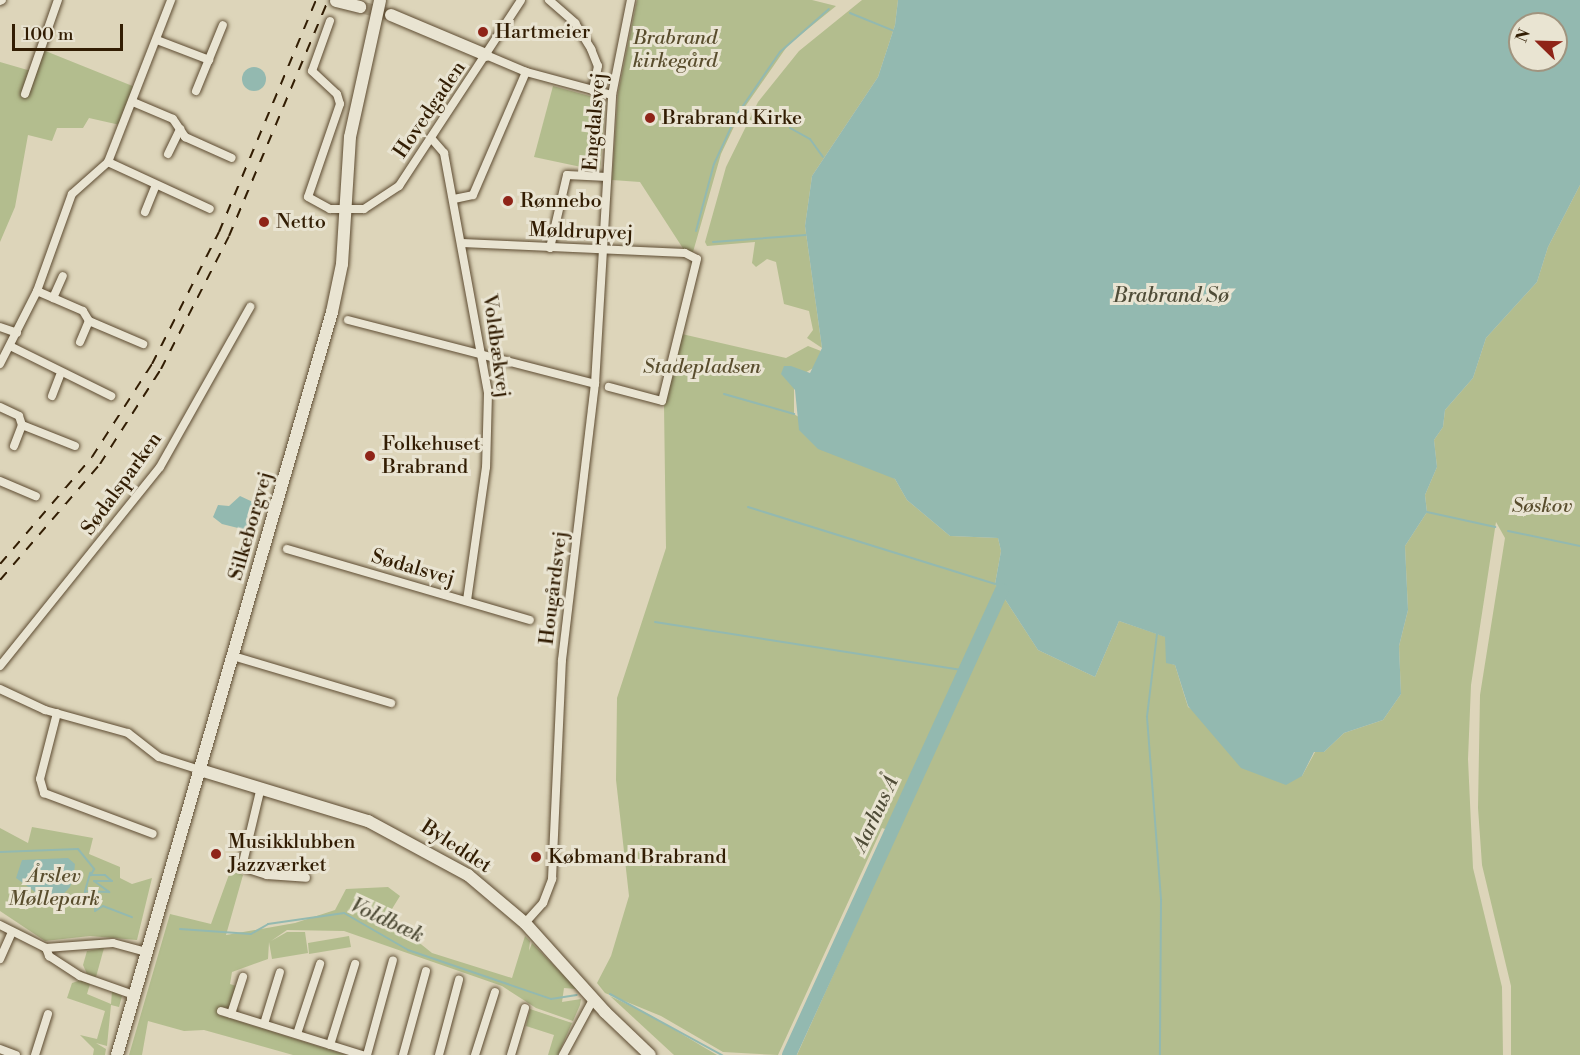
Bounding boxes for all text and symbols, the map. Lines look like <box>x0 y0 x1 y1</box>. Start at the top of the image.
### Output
scale bar <box>15 12 126 50</box>
north arrow <box>1508 12 1568 72</box>
place label: Hartmeier <box>495 20 590 44</box>
text: 100 m <box>23 23 74 46</box>
marker: Hartmeier <box>476 25 490 39</box>
text: N <box>1512 26 1535 45</box>
park label: Brabrand kirkegård <box>633 27 717 74</box>
street label: Hovedgaden <box>389 57 471 163</box>
street label: Engdalsvej <box>579 72 611 172</box>
place label: Brabrand Kirke <box>662 106 802 130</box>
marker: Brabrand Kirke <box>643 111 657 125</box>
place label: Rønnebo <box>520 189 602 213</box>
marker: Rønnebo <box>501 194 515 208</box>
place label: Netto <box>276 210 326 234</box>
marker: Netto <box>257 215 271 229</box>
street label: Møldrupvej <box>528 218 634 246</box>
water label: Brabrand Sø <box>1113 283 1229 309</box>
street label: Voldbækvej <box>477 293 515 399</box>
park label: Stadepladsen <box>643 355 761 379</box>
street label: Sødalsparken <box>77 428 167 540</box>
place label: Folkehuset Brabrand <box>382 432 481 479</box>
marker: Folkehuset Brabrand <box>363 449 377 463</box>
street label: Silkeborgvej <box>224 469 278 583</box>
park label: Søskov <box>1512 494 1572 518</box>
street label: Hougårdsvej <box>535 530 573 646</box>
street label: Sødalsvej <box>369 545 457 591</box>
water label: Aarhus Å <box>848 772 904 856</box>
street label: Byleddet <box>416 815 496 879</box>
place label: Musikklubben Jazzværket <box>228 831 355 878</box>
place label: Købmand Brabrand <box>548 845 727 869</box>
marker: Musikklubben Jazzværket <box>209 847 223 861</box>
marker: Købmand Brabrand <box>529 850 543 864</box>
park label: Årslev Møllepark <box>8 864 100 911</box>
water label: Voldbæk <box>346 893 428 949</box>

